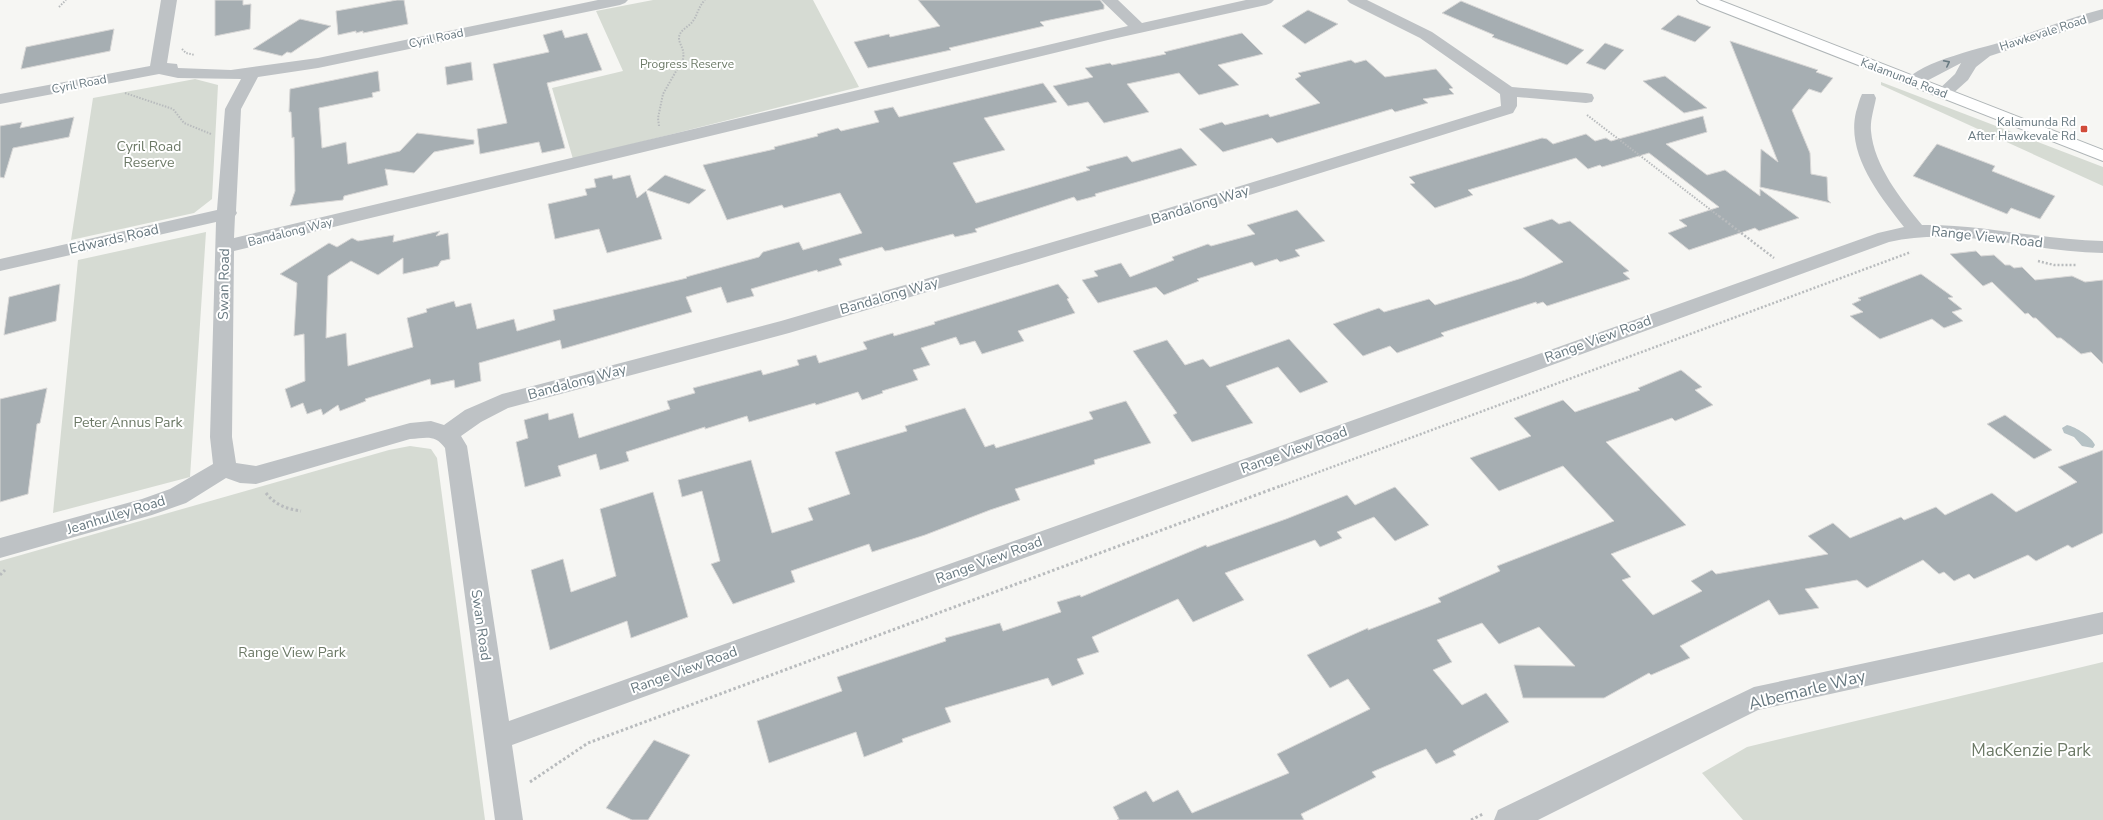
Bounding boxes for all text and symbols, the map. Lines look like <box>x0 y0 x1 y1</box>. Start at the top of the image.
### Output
street label: Hawkevale Road <box>1997 11 2089 55</box>
street label: Cyril Road <box>407 24 465 52</box>
street label: Kalamunda Road <box>1858 54 1950 102</box>
park label: Progress Reserve <box>640 56 734 72</box>
one-way arrow <box>1943 61 1950 68</box>
street label: Cyril Road <box>50 71 108 97</box>
place label: Kalamunda Rd After Hawkevale Rd <box>1968 114 2076 144</box>
marker: Kalamunda Rd After Hawkevale Rd <box>2079 124 2089 134</box>
park label: Cyril Road Reserve <box>117 137 181 172</box>
street label: Bandalong Way <box>1149 181 1252 229</box>
street label: Bandalong Way <box>246 214 335 250</box>
street label: Edwards Road <box>67 219 161 259</box>
street label: Range View Road <box>1930 222 2044 252</box>
street label: Swan Road <box>214 248 234 320</box>
street label: Bandalong Way <box>838 273 941 319</box>
street label: Range View Road <box>1542 311 1654 367</box>
street label: Bandalong Way <box>526 360 629 404</box>
park label: Peter Annus Park <box>73 413 184 432</box>
street label: Range View Road <box>1238 422 1350 478</box>
street label: Jeanhulley Road <box>63 491 168 539</box>
street label: Range View Road <box>933 532 1045 588</box>
street label: Swan Road <box>467 588 495 662</box>
street label: Range View Road <box>628 642 740 698</box>
park label: Range View Park <box>238 643 347 662</box>
street label: Albemarle Way <box>1746 664 1868 716</box>
park label: MacKenzie Park <box>1971 739 2091 762</box>

